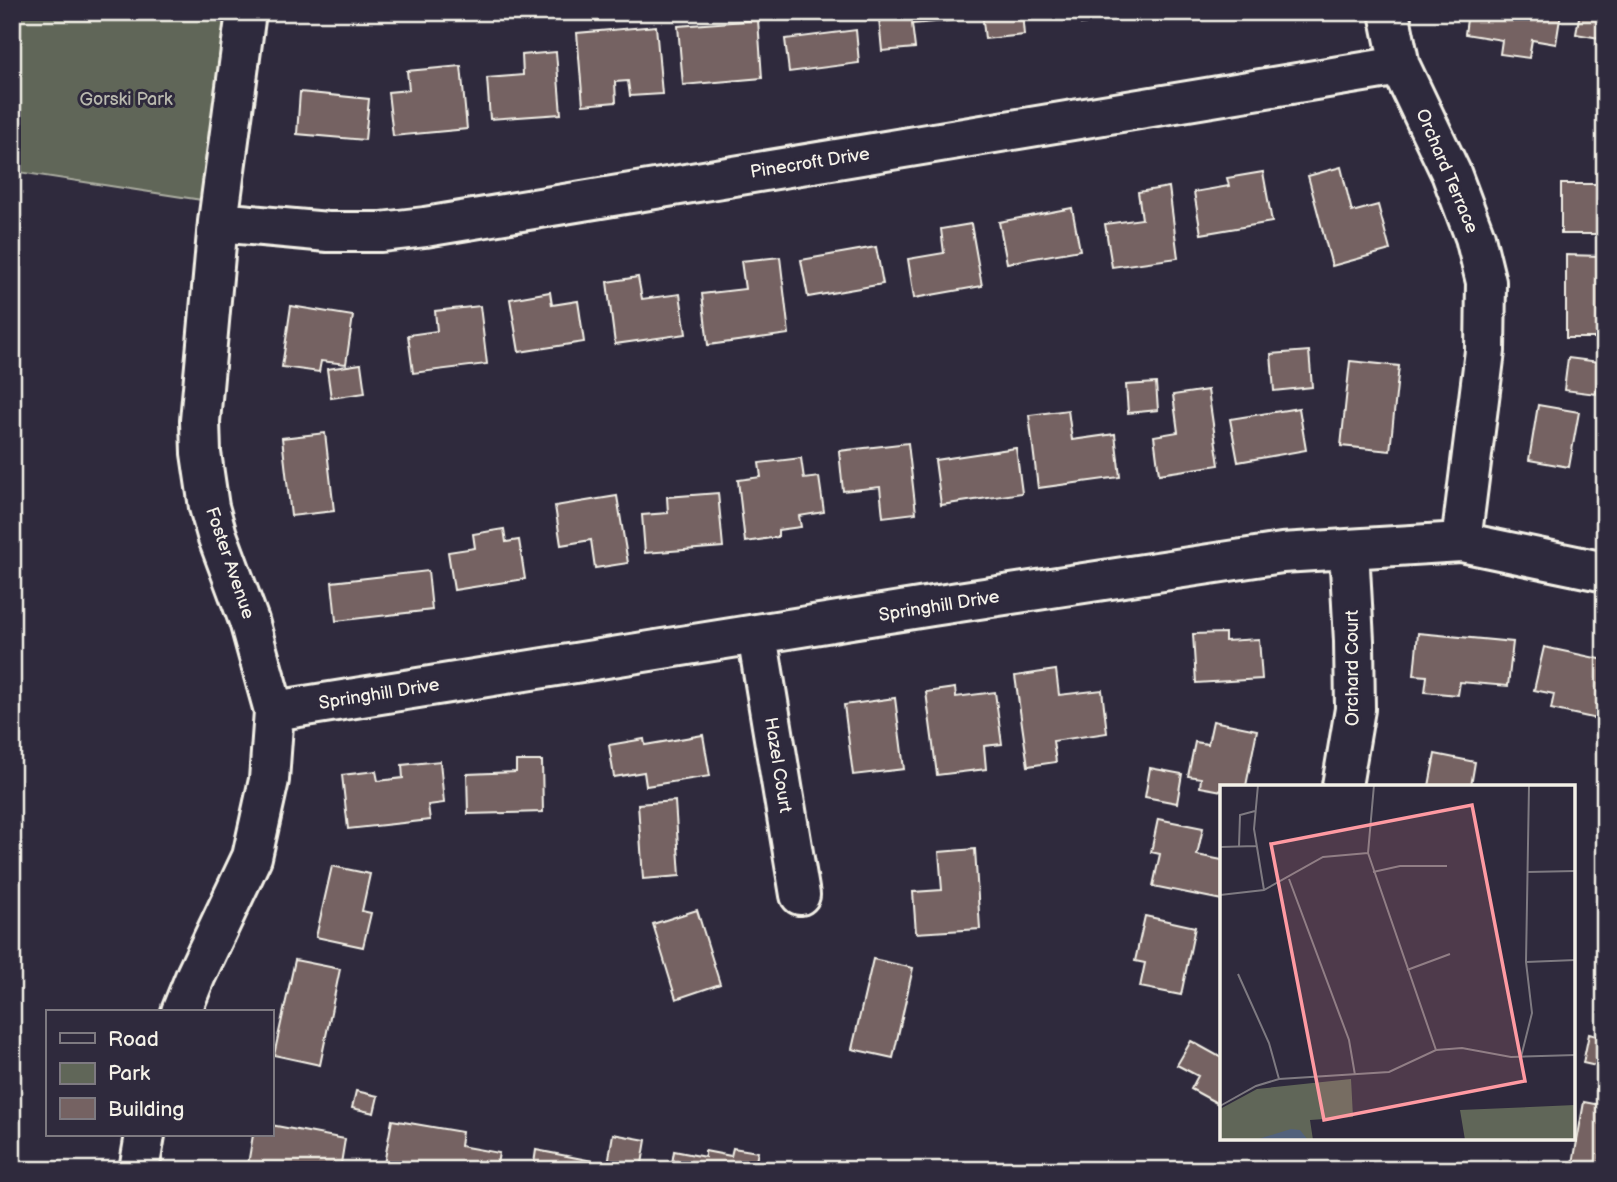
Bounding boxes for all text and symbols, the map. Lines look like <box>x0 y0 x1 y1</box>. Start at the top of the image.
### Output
park label: Gorski Park <box>79 89 173 110</box>
street label: Orchard Terrace <box>1411 106 1483 237</box>
street label: Pinecroft Drive <box>749 143 871 183</box>
street label: Foster Avenue <box>201 504 259 622</box>
street label: Springhill Drive <box>877 586 1001 626</box>
street label: Orchard Court <box>1342 610 1363 726</box>
street label: Springhill Drive <box>317 674 441 714</box>
street label: Hazel Court <box>760 716 796 815</box>
inset map <box>1220 785 1575 1140</box>
legend <box>46 1010 273 1136</box>
text: Road <box>108 1027 159 1052</box>
text: Park <box>108 1061 151 1086</box>
text: Building <box>108 1097 184 1122</box>

